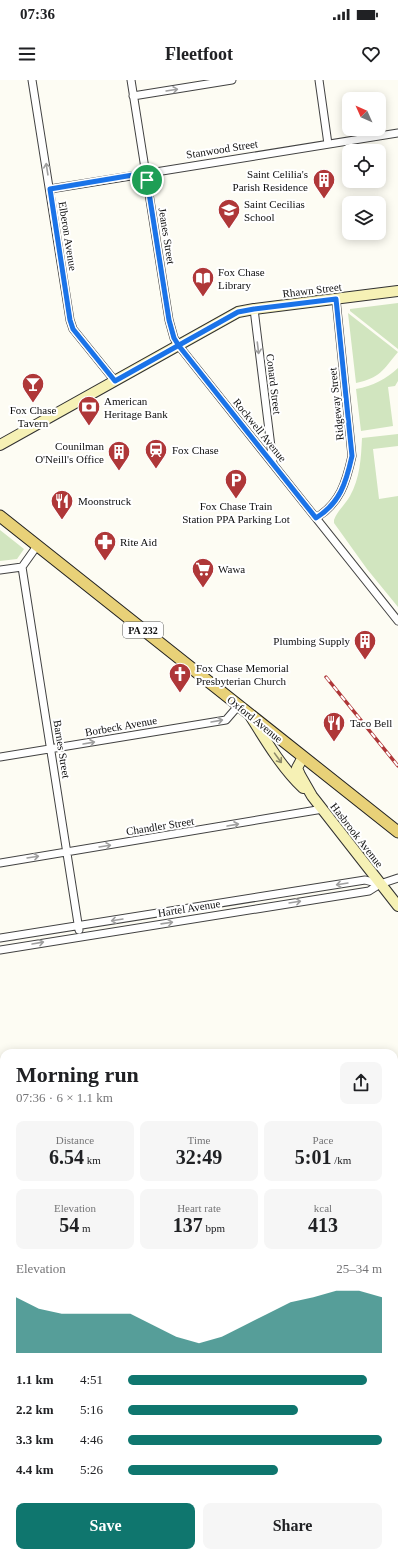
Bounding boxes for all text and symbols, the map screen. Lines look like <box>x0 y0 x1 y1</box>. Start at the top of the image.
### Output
text: 07:36 <box>20 6 55 22</box>
icon: menu <box>16 43 38 65</box>
icon: heart <box>360 43 382 65</box>
text: Fleetfoot <box>165 44 233 64</box>
one-way arrow <box>165 86 178 94</box>
north arrow <box>342 92 386 136</box>
map controls <box>342 92 386 240</box>
street label: Stanwood Street <box>185 137 259 161</box>
button: locate <box>342 144 386 188</box>
one-way arrow <box>43 163 51 176</box>
pin <box>130 163 164 197</box>
building icon: Saint Celilia's Parish Residence <box>311 167 337 200</box>
place label: Saint Celilia's Parish Residence <box>233 168 308 193</box>
icon: arrive <box>136 169 158 191</box>
button: layers <box>342 196 386 240</box>
school or university icon: Saint Cecilias School <box>216 197 242 230</box>
place label: Saint Cecilias School <box>244 198 305 223</box>
street label: Elberon Avenue <box>57 200 79 272</box>
street label: Jeanes Street <box>157 207 177 265</box>
library icon: Fox Chase Library <box>190 265 216 298</box>
place label: Fox Chase Library <box>218 266 265 291</box>
street label: Rhawn Street <box>282 280 342 300</box>
one-way arrow <box>255 341 262 354</box>
street label: Conard Street <box>264 353 284 415</box>
street label: Ridgeway Street <box>326 367 346 441</box>
bar icon: Fox Chase Tavern <box>20 371 46 404</box>
bank icon: American Heritage Bank <box>76 394 102 427</box>
place label: American Heritage Bank <box>104 395 168 420</box>
street label: Rockwell Avenue <box>231 396 289 464</box>
place label: Fox Chase Tavern <box>10 404 56 429</box>
station icon: Fox Chase <box>143 437 169 470</box>
building icon: Counilman O'Neill's Office <box>106 439 132 472</box>
place label: Counilman O'Neill's Office <box>35 440 104 465</box>
place label: Fox Chase <box>172 444 219 456</box>
parking icon: Fox Chase Train Station PPA Parking Lot <box>223 467 249 500</box>
restaurant icon: Moonstruck <box>49 488 75 521</box>
place label: Moonstruck <box>78 495 132 507</box>
place label: Fox Chase Train Station PPA Parking Lot <box>182 500 290 525</box>
pharmacy icon: Rite Aid <box>92 529 118 562</box>
place label: Rite Aid <box>120 536 157 548</box>
supermarket icon: Wawa <box>190 556 216 589</box>
place label: Wawa <box>218 563 245 575</box>
road number: PA 232 <box>123 622 163 638</box>
building icon: Plumbing Supply <box>352 628 378 661</box>
place label: Plumbing Supply <box>273 635 350 647</box>
church icon: Fox Chase Memorial Presbyterian Church <box>167 661 193 694</box>
place label: Fox Chase Memorial Presbyterian Church <box>196 662 289 687</box>
street label: Oxford Avenue <box>225 693 285 745</box>
restaurant icon: Taco Bell <box>321 710 347 743</box>
street label: Borbeck Avenue <box>84 714 158 738</box>
one-way arrow <box>211 717 224 725</box>
place label: Taco Bell <box>350 717 392 729</box>
street label: Barnes Street <box>51 719 73 779</box>
one-way arrow <box>82 739 95 747</box>
one-way arrow <box>274 752 282 763</box>
street label: Hasbrook Avenue <box>328 800 386 870</box>
street label: Chandler Street <box>125 815 195 837</box>
one-way arrow <box>226 820 239 828</box>
one-way arrow <box>98 841 111 849</box>
one-way arrow <box>26 853 39 861</box>
one-way arrow <box>336 880 349 888</box>
street label: Hartel Avenue <box>157 897 221 919</box>
one-way arrow <box>288 898 301 906</box>
one-way arrow <box>110 916 123 924</box>
one-way arrow <box>160 919 173 927</box>
one-way arrow <box>32 939 45 947</box>
text: Morning run <box>16 1062 139 1087</box>
button: share <box>340 1062 382 1104</box>
text: 07:36 · 6 × 1.1 km <box>16 1090 113 1105</box>
text: Distance <box>56 1134 94 1146</box>
text: Time <box>188 1134 210 1146</box>
text: Pace <box>313 1134 333 1146</box>
text: 6.54 <box>49 1146 84 1168</box>
text: 32:49 <box>176 1146 222 1168</box>
text: 5:01 <box>295 1146 331 1168</box>
text: km <box>84 1154 101 1166</box>
text: /km <box>331 1154 351 1166</box>
text: Elevation <box>54 1202 96 1214</box>
text: Heart rate <box>177 1202 221 1214</box>
text: kcal <box>314 1202 332 1214</box>
text: 54 <box>59 1214 79 1236</box>
text: 137 <box>173 1214 203 1236</box>
text: 413 <box>308 1214 338 1236</box>
text: m <box>79 1222 91 1234</box>
text: bpm <box>203 1222 225 1234</box>
text: Elevation <box>16 1261 66 1276</box>
text: 25–34 m <box>336 1261 382 1276</box>
text: 1.1 km <box>16 1372 54 1387</box>
text: 4:51 <box>80 1372 103 1387</box>
text: 2.2 km <box>16 1402 54 1417</box>
text: 5:16 <box>80 1402 103 1417</box>
text: 3.3 km <box>16 1432 54 1447</box>
text: 4:46 <box>80 1432 103 1447</box>
text: 4.4 km <box>16 1462 54 1477</box>
text: 5:26 <box>80 1462 103 1477</box>
button: Save <box>16 1503 195 1549</box>
button: Share <box>203 1503 382 1549</box>

